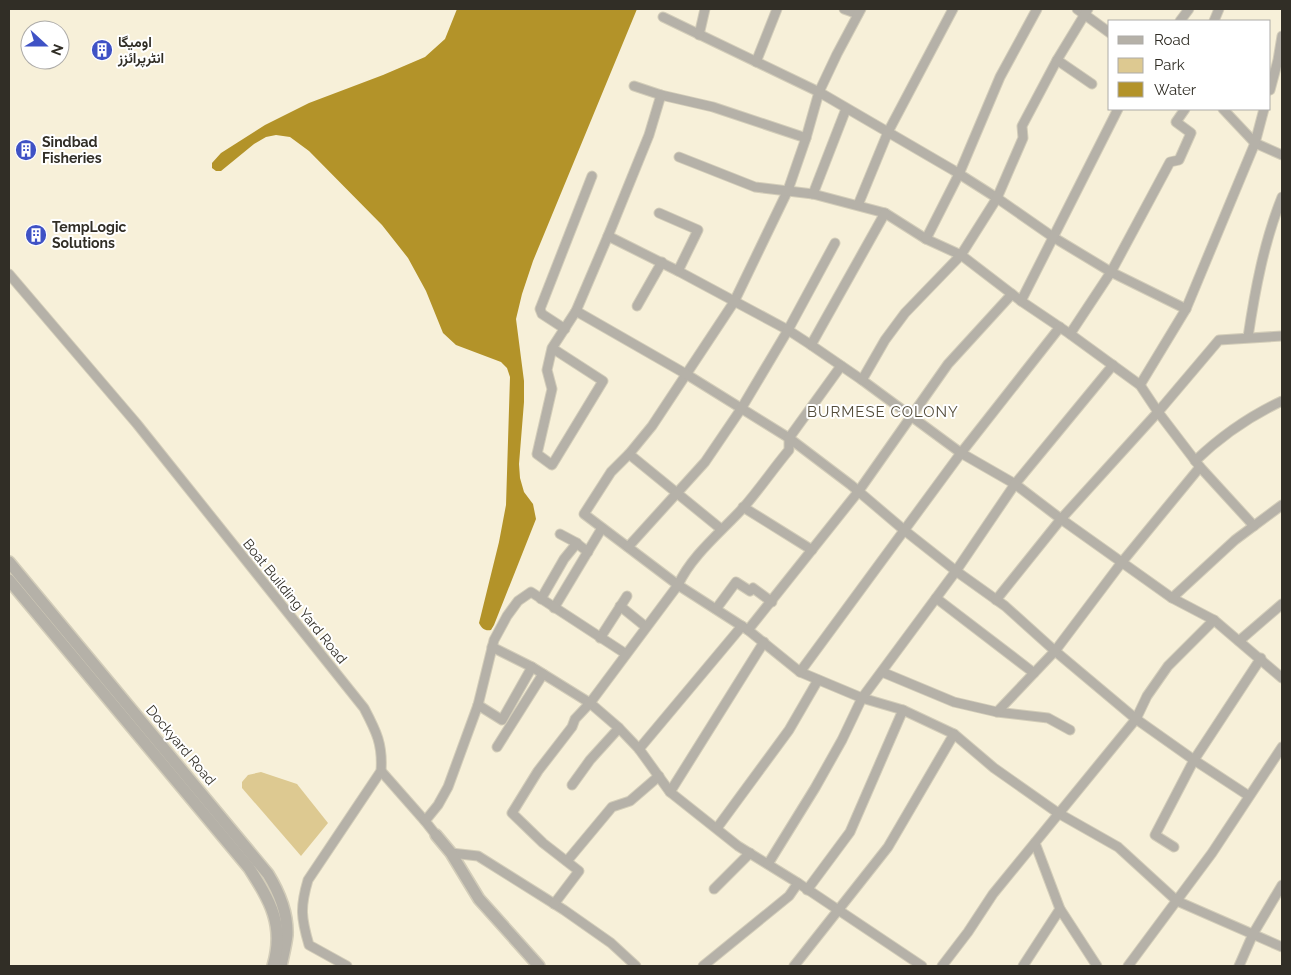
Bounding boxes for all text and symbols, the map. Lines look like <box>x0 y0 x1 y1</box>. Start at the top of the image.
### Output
north arrow <box>20 20 70 70</box>
legend <box>1108 20 1271 110</box>
text: Road <box>1154 31 1190 49</box>
place label: اومیگا انٹرپرائزز <box>117 34 164 68</box>
building icon: اومیگا انٹرپرائزز <box>90 38 114 62</box>
text: N <box>48 42 67 58</box>
text: Park <box>1154 56 1185 74</box>
text: Water <box>1154 81 1197 99</box>
place label: Sindbad Fisheries <box>42 134 102 166</box>
building icon: Sindbad Fisheries <box>14 138 38 162</box>
place label: TempLogic Solutions <box>52 219 127 251</box>
building icon: TempLogic Solutions <box>24 223 48 247</box>
district label: BURMESE COLONY <box>807 403 959 421</box>
street label: Boat Building Yard Road <box>240 535 350 667</box>
street label: Dockyard Road <box>143 702 219 788</box>

